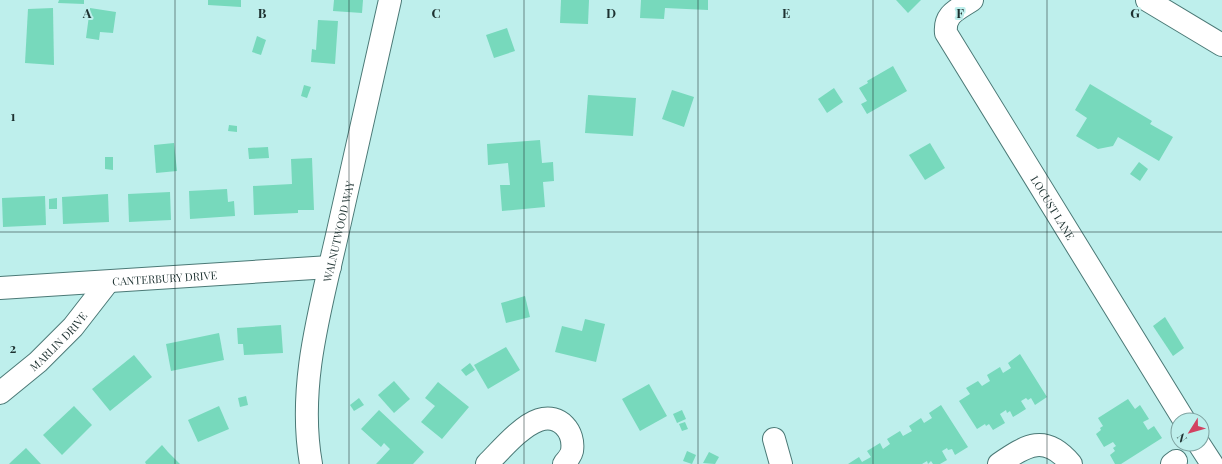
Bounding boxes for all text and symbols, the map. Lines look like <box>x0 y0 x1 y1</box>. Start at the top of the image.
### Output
text: A <box>82 4 92 21</box>
text: B <box>258 4 267 21</box>
text: C <box>431 4 441 21</box>
text: D <box>606 4 616 21</box>
text: E <box>782 4 790 21</box>
text: F <box>956 4 964 21</box>
text: G <box>1130 4 1140 21</box>
text: 1 <box>11 107 16 124</box>
street label: LOCUST LANE <box>1028 173 1079 243</box>
street label: WALNUTWOOD WAY <box>319 179 357 284</box>
street label: CANTERBURY DRIVE <box>112 267 218 288</box>
street label: MARLIN DRIVE <box>26 308 90 374</box>
text: 2 <box>10 339 17 356</box>
north arrow <box>1170 412 1210 452</box>
text: N <box>1173 431 1190 446</box>

